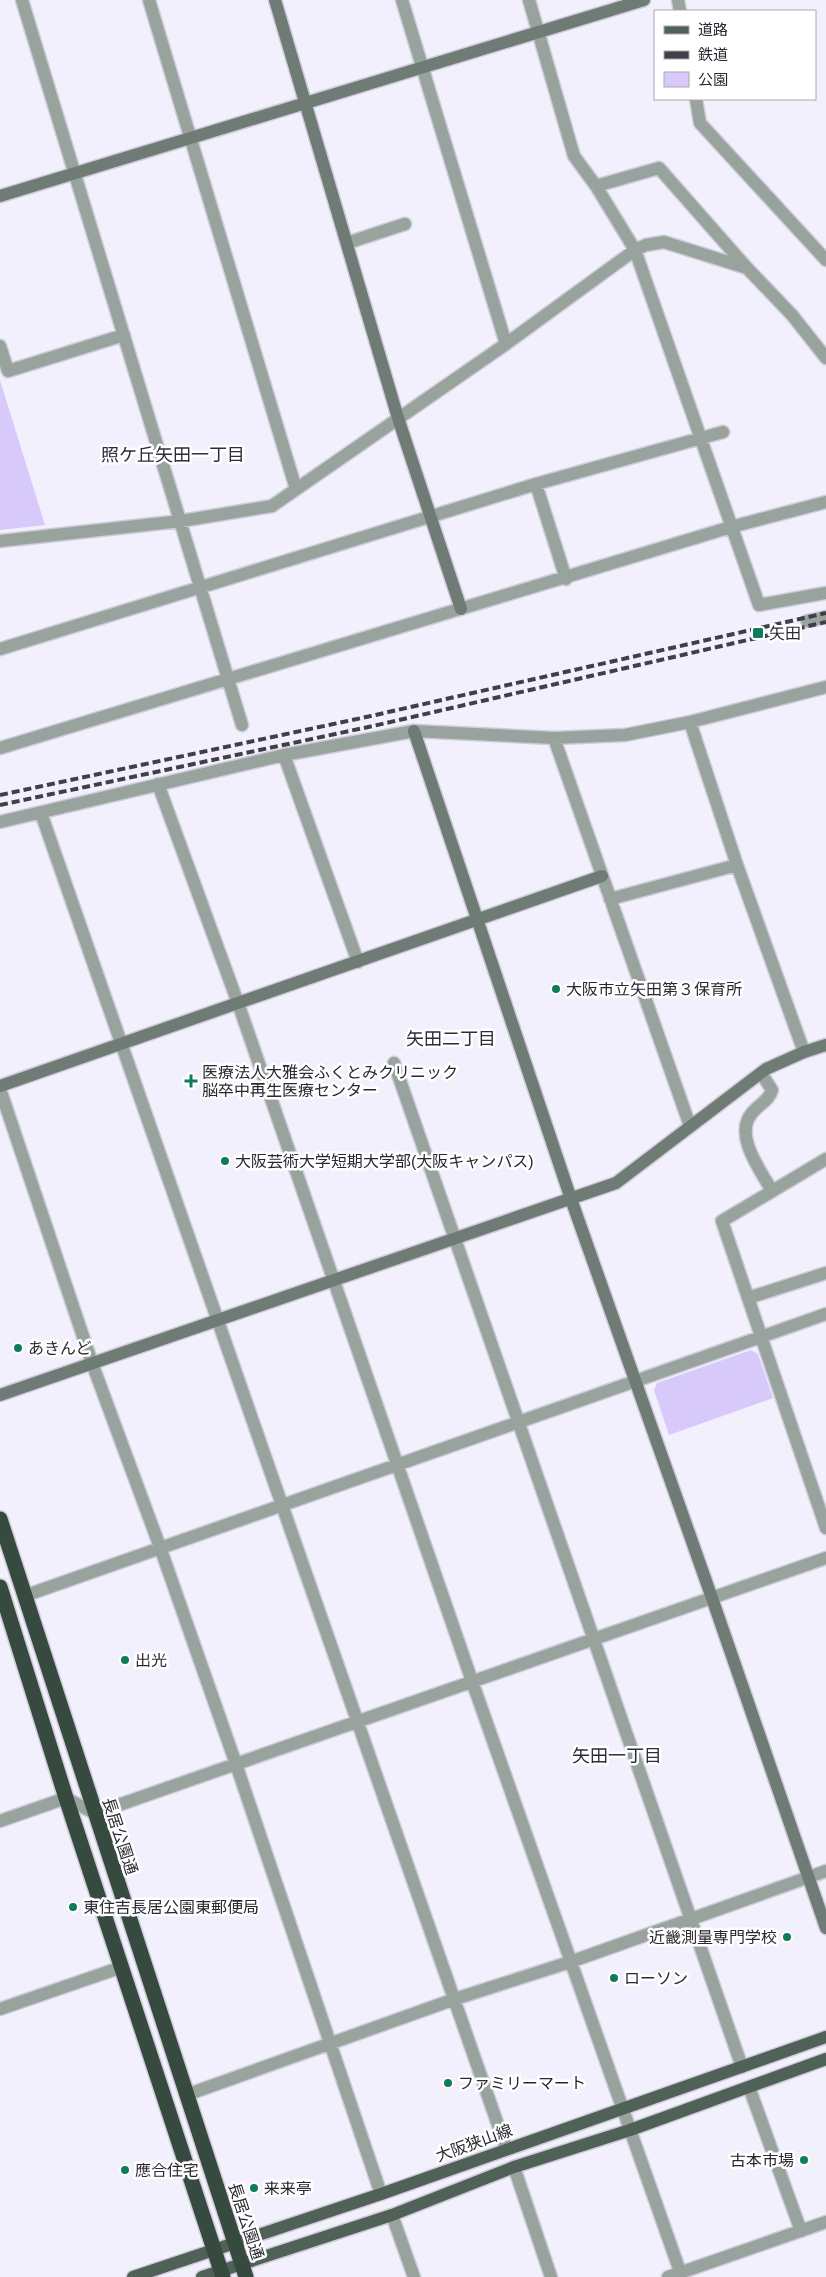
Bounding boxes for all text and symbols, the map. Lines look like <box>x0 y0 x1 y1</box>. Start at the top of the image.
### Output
legend <box>654 10 816 100</box>
text: 道路 <box>698 21 728 38</box>
text: 鉄道 <box>698 46 728 63</box>
text: 公園 <box>698 71 728 88</box>
district label: 照ケ丘矢田一丁目 <box>101 445 245 465</box>
place label: 矢田 <box>769 625 801 642</box>
marker: 矢田 <box>751 626 765 640</box>
place label: 大阪市立矢田第３保育所 <box>566 981 742 998</box>
marker: 大阪市立矢田第３保育所 <box>550 983 562 995</box>
district label: 矢田二丁目 <box>406 1029 496 1049</box>
place label: 医療法人大雅会ふくとみクリニック 脳卒中再生医療センター <box>202 1064 458 1099</box>
marker: 医療法人大雅会ふくとみクリニック 脳卒中再生医療センター <box>184 1074 198 1088</box>
place label: 大阪芸術大学短期大学部(大阪キャンパス) <box>235 1153 534 1170</box>
marker: 大阪芸術大学短期大学部(大阪キャンパス) <box>219 1155 231 1167</box>
place label: あきんど <box>28 1340 92 1357</box>
marker: あきんど <box>12 1342 24 1354</box>
place label: 出光 <box>135 1652 167 1669</box>
marker: 出光 <box>119 1654 131 1666</box>
district label: 矢田一丁目 <box>572 1746 662 1766</box>
street label: 長居公園通 <box>100 1795 140 1877</box>
place label: 東住吉長居公園東郵便局 <box>83 1899 259 1916</box>
marker: 東住吉長居公園東郵便局 <box>67 1901 79 1913</box>
place label: 近畿測量専門学校 <box>649 1929 777 1946</box>
marker: 近畿測量専門学校 <box>781 1931 793 1943</box>
place label: ローソン <box>624 1970 688 1987</box>
marker: ローソン <box>608 1972 620 1984</box>
place label: ファミリーマート <box>458 2075 586 2092</box>
marker: ファミリーマート <box>442 2077 454 2089</box>
street label: 大阪狭山線 <box>433 2121 515 2165</box>
place label: 古本市場 <box>730 2152 794 2169</box>
marker: 古本市場 <box>798 2154 810 2166</box>
place label: 應合住宅 <box>135 2162 199 2179</box>
marker: 應合住宅 <box>119 2164 131 2176</box>
street label: 長居公園通 <box>226 2180 266 2262</box>
place label: 来来亭 <box>264 2180 312 2197</box>
marker: 来来亭 <box>248 2182 260 2194</box>

